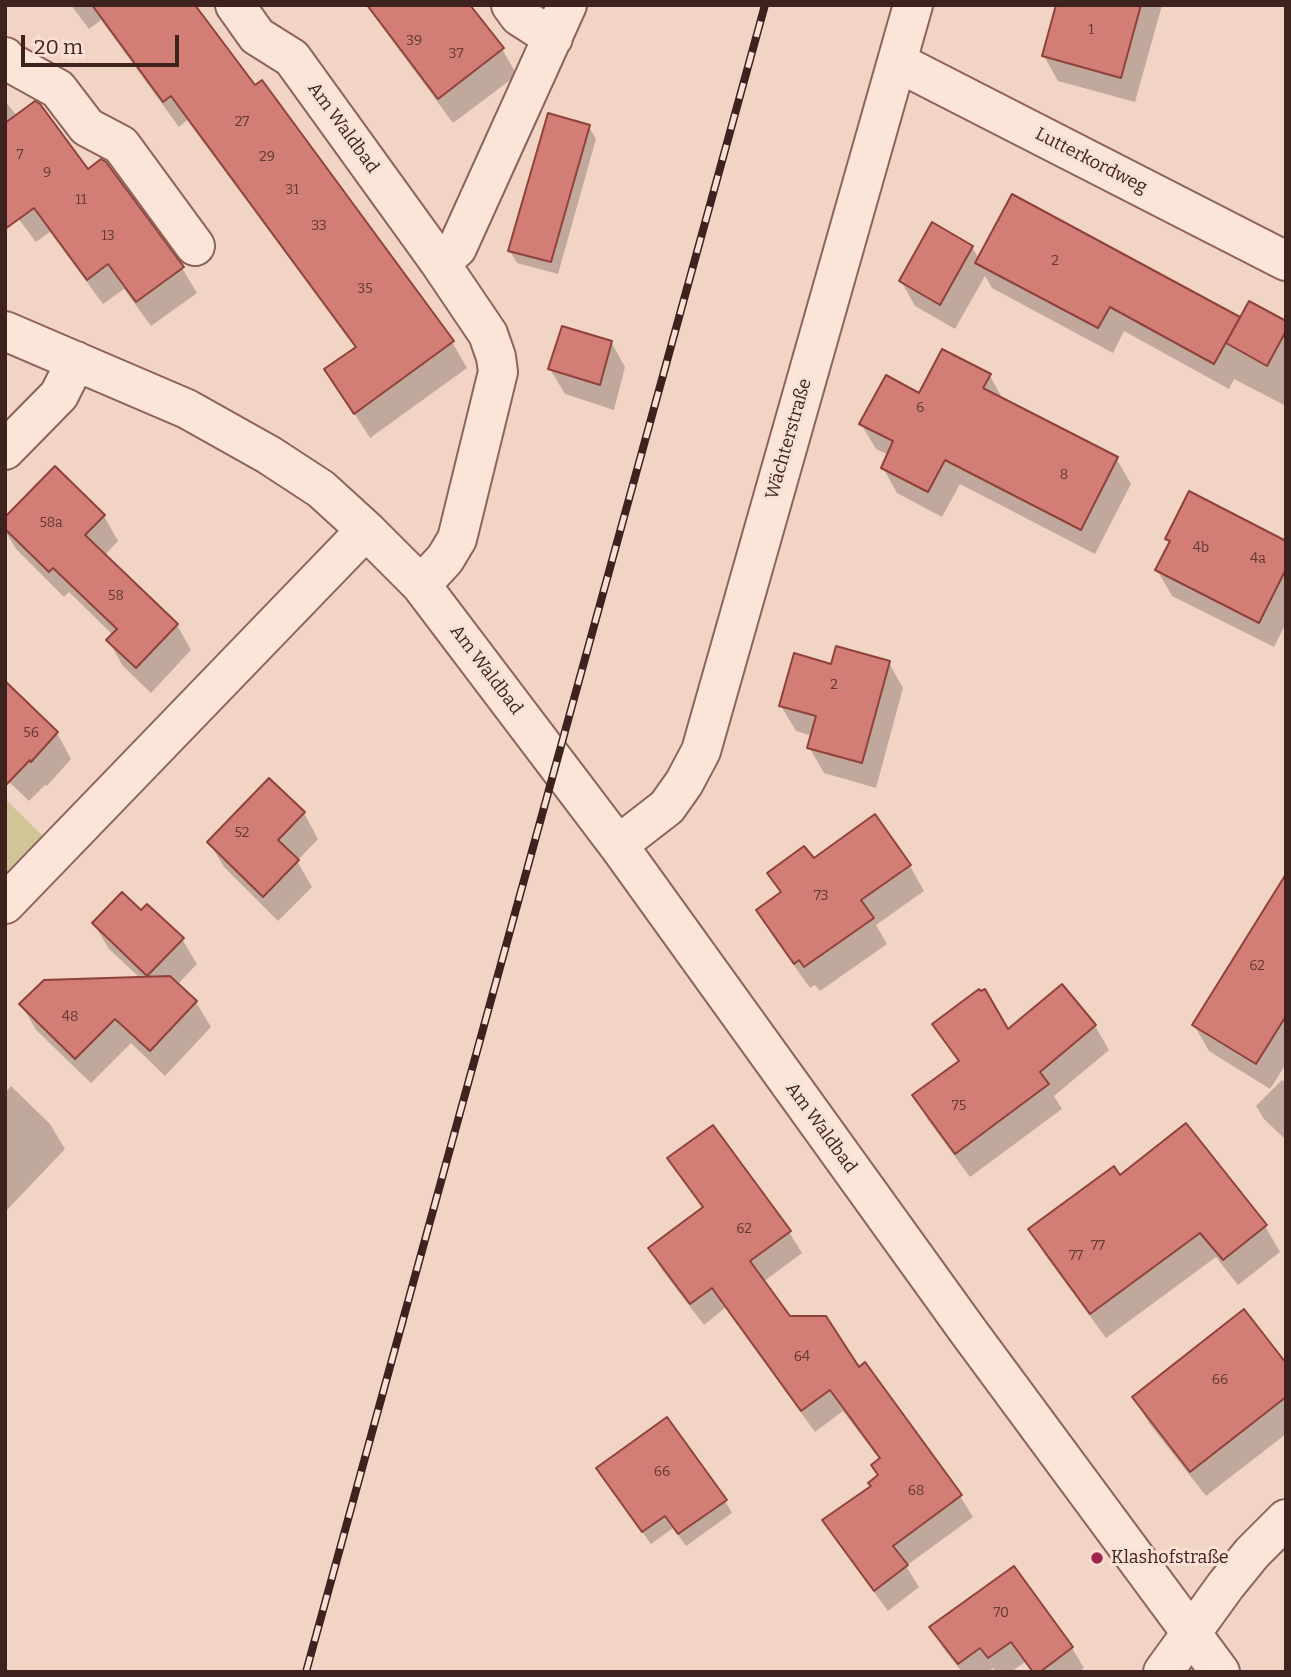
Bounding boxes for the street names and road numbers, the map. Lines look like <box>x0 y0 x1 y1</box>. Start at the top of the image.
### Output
street label: Am Waldbad <box>303 78 383 178</box>
street label: Lutterkordweg <box>1031 123 1151 199</box>
street label: Wächterstraße <box>761 376 817 502</box>
street label: Am Waldbad <box>445 621 527 719</box>
street label: Am Waldbad <box>781 1078 861 1178</box>

